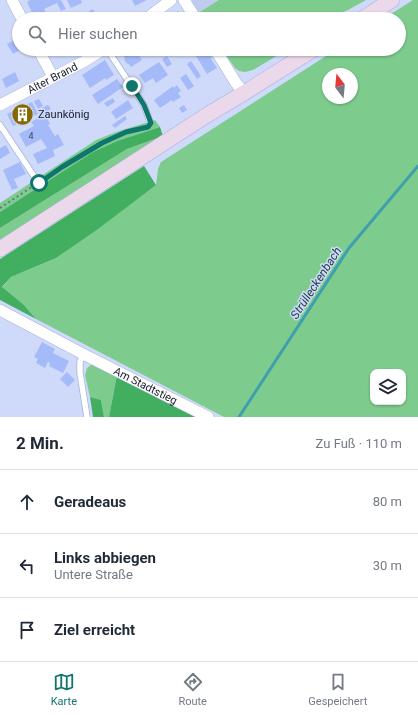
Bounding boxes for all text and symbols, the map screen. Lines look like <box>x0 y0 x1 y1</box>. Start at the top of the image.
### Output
search box <box>12 12 406 56</box>
icon: search <box>26 23 48 45</box>
text: Hier suchen <box>58 25 137 43</box>
street label: Alter Brand <box>25 60 80 97</box>
north arrow <box>322 68 358 104</box>
route end <box>123 77 141 95</box>
building icon: Zaunkönig <box>10 101 36 127</box>
place label: Zaunkönig <box>38 108 90 121</box>
house number: 4 <box>28 131 34 141</box>
route start <box>30 174 48 192</box>
water label: Strülleckenbach <box>288 244 344 322</box>
street label: Am Stadtstieg <box>111 365 179 407</box>
map controls <box>370 369 406 405</box>
button: layers <box>370 369 406 405</box>
text: 2 Min. <box>16 433 64 453</box>
text: Zu Fuß · 110 m <box>316 436 402 451</box>
icon: ahead <box>16 491 38 513</box>
text: Geradeaus <box>54 493 126 511</box>
text: 80 m <box>373 494 402 509</box>
text: Links abbiegen <box>54 549 156 567</box>
icon: left <box>16 555 38 577</box>
text: 30 m <box>373 558 402 573</box>
text: Untere Straße <box>54 567 133 582</box>
icon: arrive <box>16 619 38 641</box>
text: Ziel erreicht <box>54 621 135 639</box>
tab: Karte <box>51 671 77 708</box>
tab: Route <box>178 671 207 708</box>
tab: Gespeichert <box>308 671 367 708</box>

